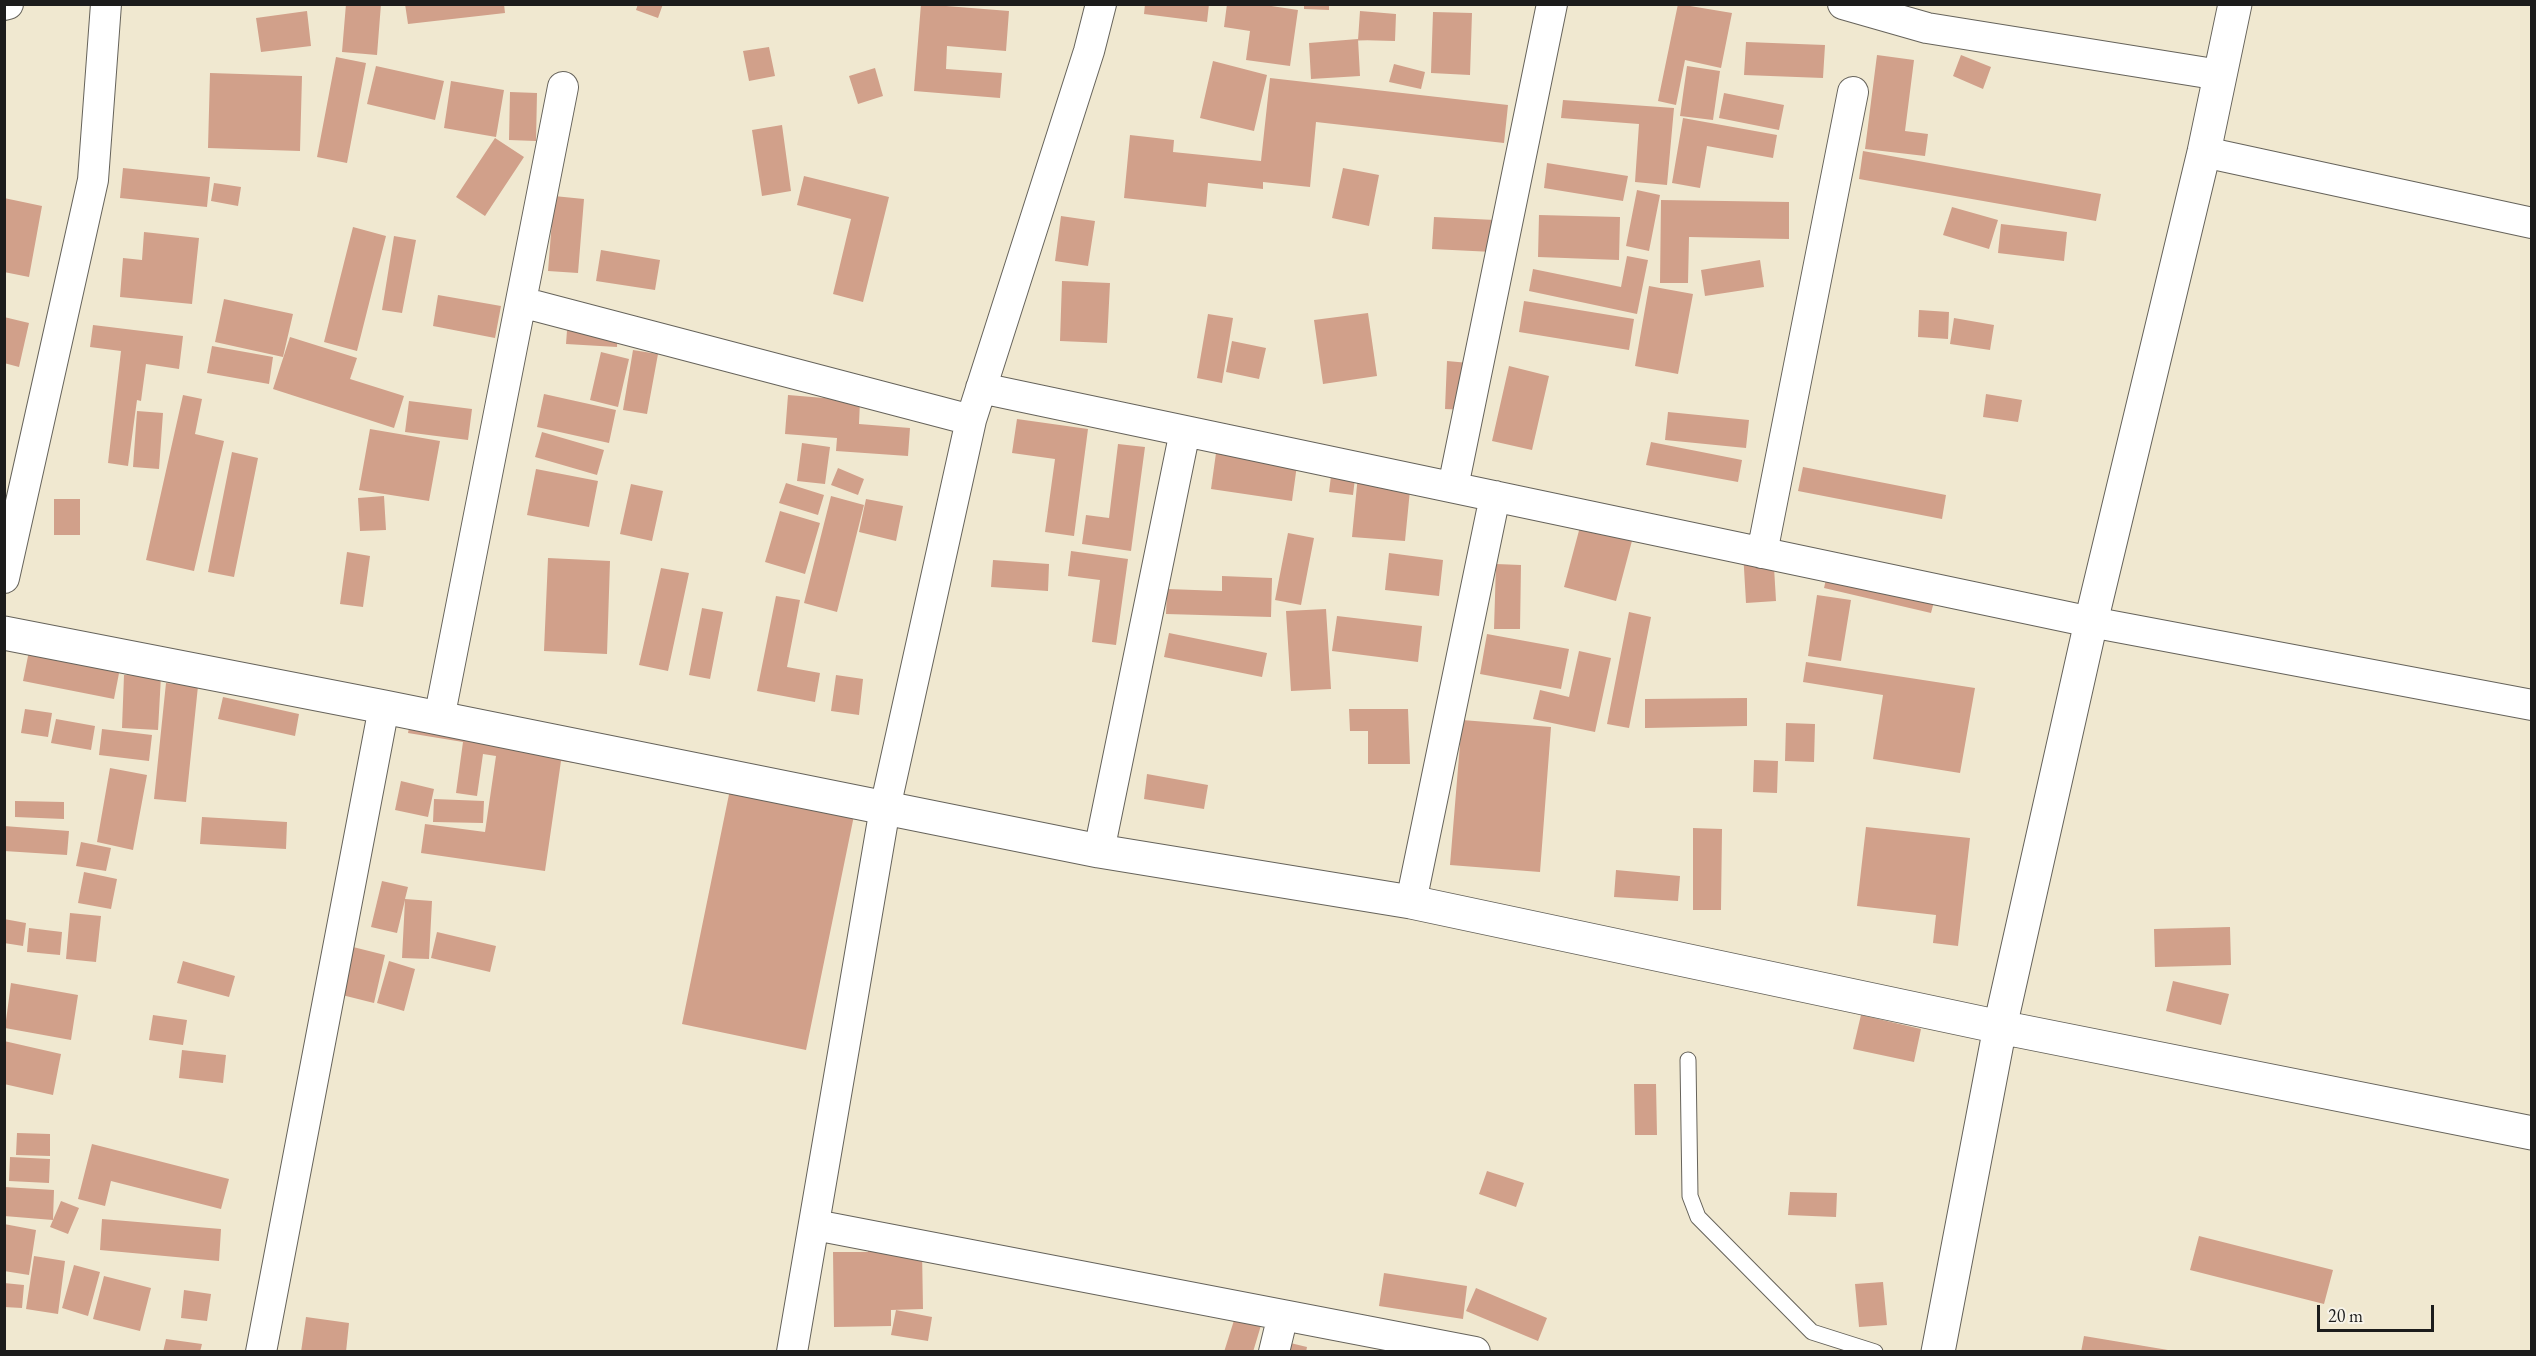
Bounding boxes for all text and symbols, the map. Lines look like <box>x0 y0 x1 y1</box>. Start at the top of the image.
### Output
scale bar <box>2320 1293 2437 1331</box>
text: 20 m <box>2328 1304 2363 1327</box>

